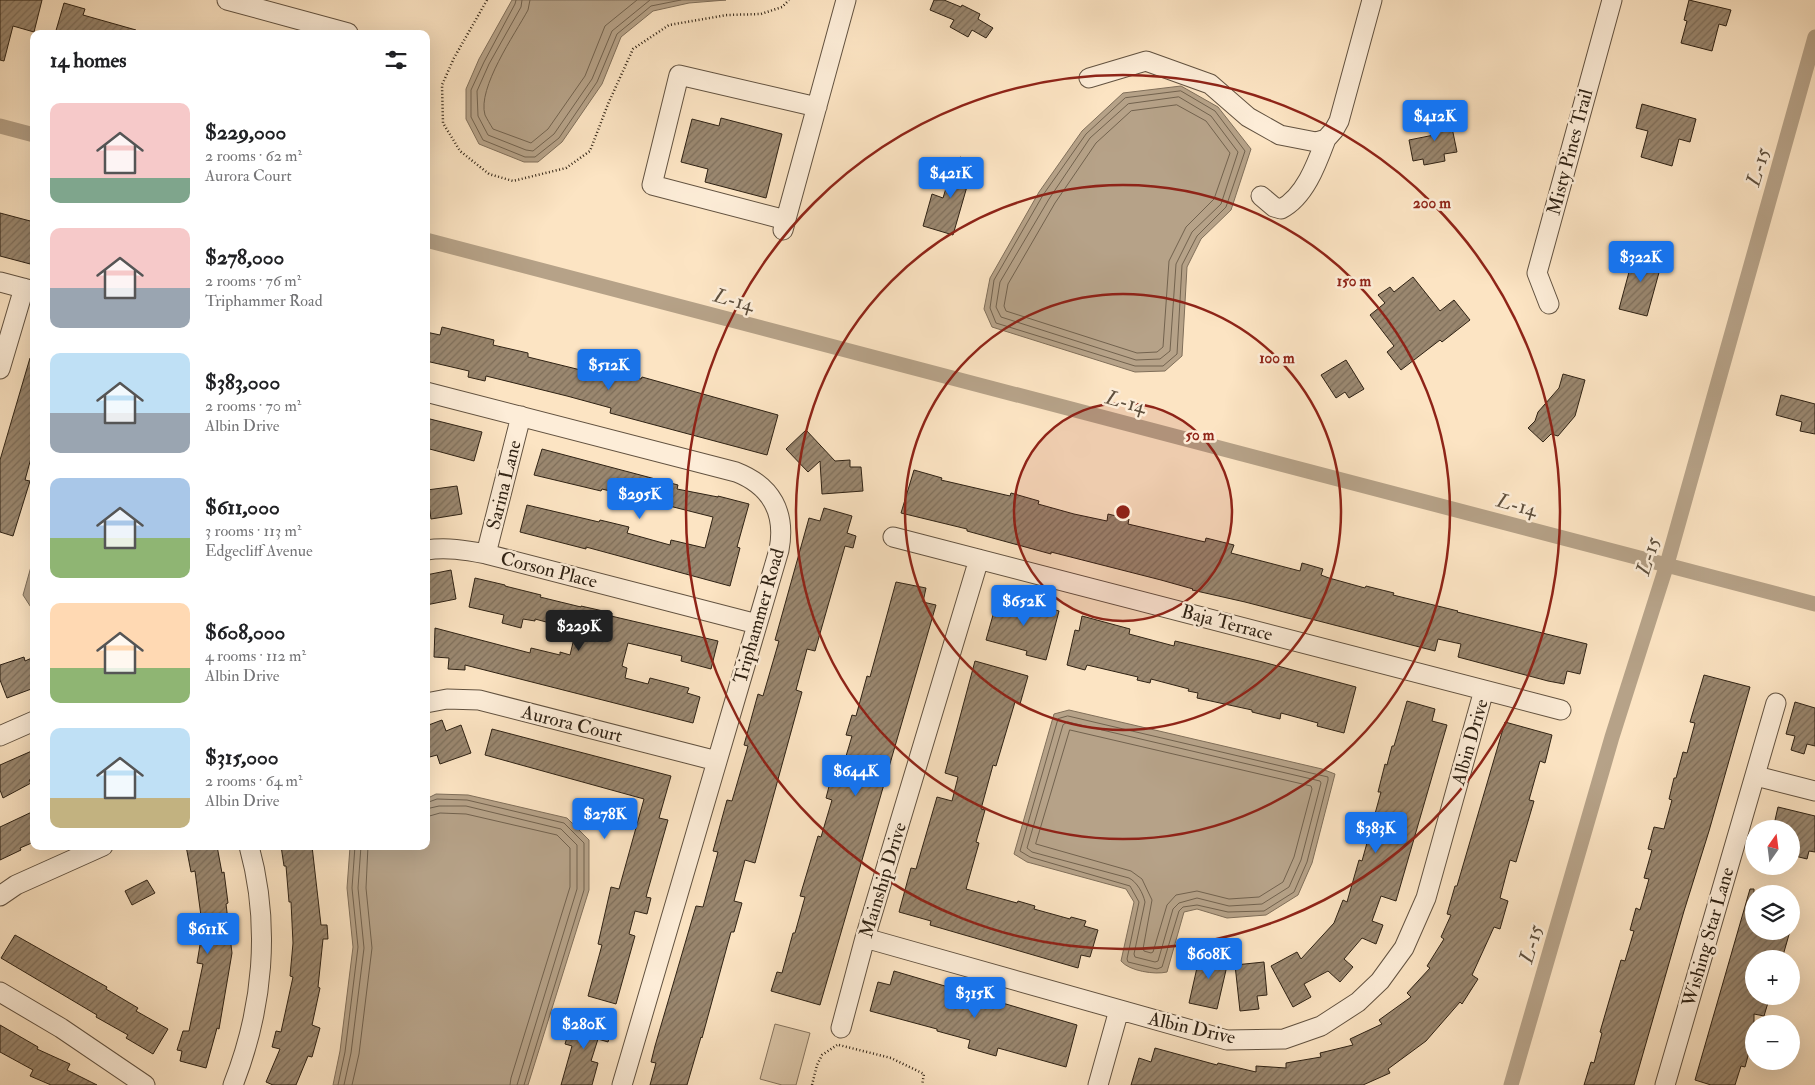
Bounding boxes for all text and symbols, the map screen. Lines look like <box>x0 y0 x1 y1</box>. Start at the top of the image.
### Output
icon: filters <box>382 46 410 74</box>
text: 14 homes <box>50 47 127 74</box>
street label: Misty Pines Trail <box>1542 86 1598 218</box>
pin: $412K <box>1400 100 1470 142</box>
text: $412K <box>1414 106 1456 126</box>
text: $229,000 <box>205 119 286 146</box>
icon: home <box>90 123 150 183</box>
water label: L-15 <box>1740 144 1776 190</box>
text: 2 rooms · 62 m² <box>205 146 302 166</box>
pin: $421K <box>916 156 986 199</box>
text: $421K <box>930 163 972 183</box>
text: Aurora Court <box>205 166 292 186</box>
text: 200 m <box>1413 194 1451 213</box>
pin: $322K <box>1606 240 1676 283</box>
text: $278,000 <box>205 244 284 271</box>
text: $322K <box>1620 247 1662 267</box>
icon: home <box>90 248 150 308</box>
text: 2 rooms · 76 m² <box>205 271 301 291</box>
text: 150 m <box>1337 272 1371 291</box>
water label: L-14 <box>710 282 758 318</box>
text: Triphammer Road <box>205 291 323 311</box>
pin: $512K <box>574 348 644 391</box>
text: 100 m <box>1259 349 1295 368</box>
text: $512K <box>588 355 630 375</box>
text: $383,000 <box>205 369 280 396</box>
icon: home <box>90 373 150 433</box>
water label: L-14 <box>1102 384 1150 420</box>
text: 2 rooms · 70 m² <box>205 396 301 416</box>
text: Albin Drive <box>205 416 280 436</box>
text: 50 m <box>1186 426 1215 445</box>
street label: Sarina Lane <box>481 438 527 532</box>
pin: $295K <box>605 478 675 520</box>
text: $295K <box>618 484 662 504</box>
water label: L-14 <box>1493 487 1541 523</box>
text: $611,000 <box>205 494 280 521</box>
icon: home <box>90 498 150 558</box>
centre of rings <box>1114 503 1132 521</box>
text: 3 rooms · 113 m² <box>205 521 301 541</box>
water label: L-15 <box>1630 533 1666 579</box>
text: Edgecliff Avenue <box>205 541 313 561</box>
street label: Triphammer Road <box>728 545 791 687</box>
street label: Corson Place <box>498 546 600 594</box>
pin: $652K <box>989 584 1059 627</box>
text: $652K <box>1002 591 1046 611</box>
street label: Baja Terrace <box>1179 599 1275 647</box>
pin: $229K <box>544 610 614 652</box>
text: $229K <box>557 616 601 636</box>
text: $608,000 <box>205 619 285 646</box>
icon: home <box>90 623 150 683</box>
text: 4 rooms · 112 m² <box>205 646 306 666</box>
text: Albin Drive <box>205 666 280 686</box>
street label: Albin Drive <box>1446 696 1494 789</box>
street label: Aurora Court <box>518 700 625 748</box>
text: $315,000 <box>205 744 279 771</box>
icon: home <box>90 748 150 808</box>
pin: $644K <box>821 754 891 797</box>
text: $644K <box>833 761 879 781</box>
text: 2 rooms · 64 m² <box>205 771 303 791</box>
text: Albin Drive <box>205 791 280 811</box>
pin: $278K <box>570 798 640 840</box>
text: $278K <box>583 804 627 824</box>
pin: $383K <box>1341 812 1411 854</box>
text: $383K <box>1356 818 1396 838</box>
street label: Mainship Drive <box>854 819 913 941</box>
north arrow <box>1745 820 1800 875</box>
map controls <box>1745 820 1800 1070</box>
street label: Wishing Star Lane <box>1676 864 1739 1010</box>
button: layers <box>1745 885 1800 940</box>
pin: $611K <box>173 912 243 955</box>
text: $611K <box>188 919 228 939</box>
water label: L-15 <box>1513 921 1549 967</box>
pin: $608K <box>1174 938 1244 980</box>
text: $608K <box>1187 944 1231 964</box>
button: + <box>1745 950 1800 1005</box>
pin: $315K <box>940 976 1010 1019</box>
text: $315K <box>955 983 995 1003</box>
street label: Albin Drive <box>1145 1006 1238 1050</box>
pin: $280K <box>549 1008 619 1050</box>
text: $280K <box>562 1014 606 1034</box>
button: − <box>1745 1015 1800 1070</box>

